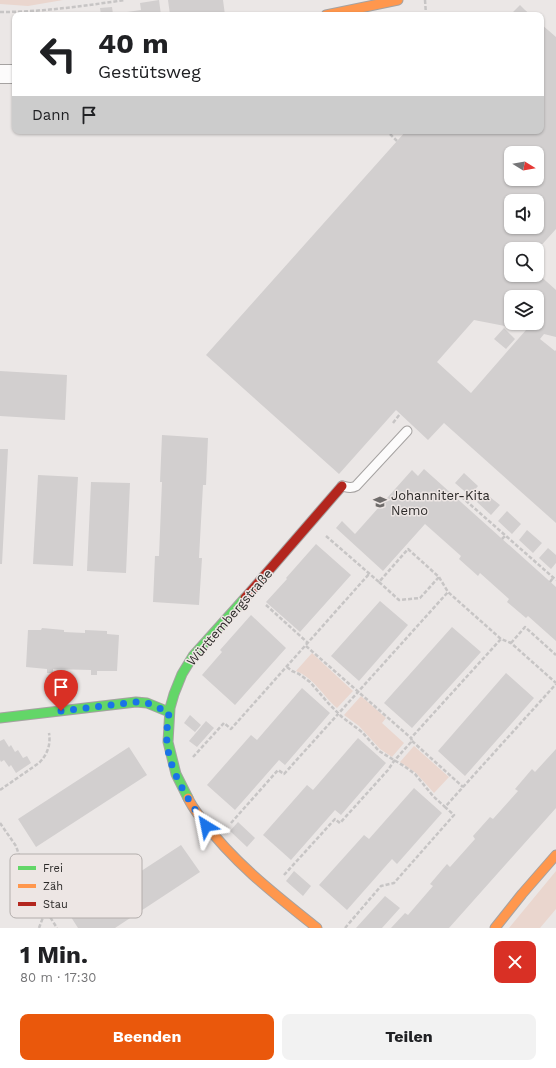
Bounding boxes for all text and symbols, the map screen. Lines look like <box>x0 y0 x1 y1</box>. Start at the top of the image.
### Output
text: 40 m <box>98 27 168 60</box>
icon: left <box>32 28 84 80</box>
text: Gestütsweg <box>98 61 201 82</box>
icon: arrive <box>78 104 100 126</box>
text: Dann <box>32 106 70 124</box>
north arrow <box>504 146 544 186</box>
map controls <box>504 146 544 330</box>
button: sound <box>504 194 544 234</box>
button: search <box>504 242 544 282</box>
button: layers <box>504 290 544 330</box>
place label: Johanniter-Kita Nemo <box>391 488 490 518</box>
school or university icon: Johanniter-Kita Nemo <box>372 494 388 510</box>
street label: Württembergstraße <box>183 566 275 669</box>
pin <box>44 670 78 711</box>
icon: arrive <box>50 676 72 698</box>
position arrow <box>185 805 227 847</box>
legend <box>10 854 142 918</box>
text: Frei <box>43 862 63 875</box>
text: Zäh <box>43 880 63 893</box>
text: Stau <box>43 898 68 911</box>
text: 1 Min. <box>20 941 88 969</box>
button: close <box>494 941 536 983</box>
text: 80 m · 17:30 <box>20 970 96 985</box>
button: Beenden <box>20 1014 274 1060</box>
button: Teilen <box>282 1014 536 1060</box>

